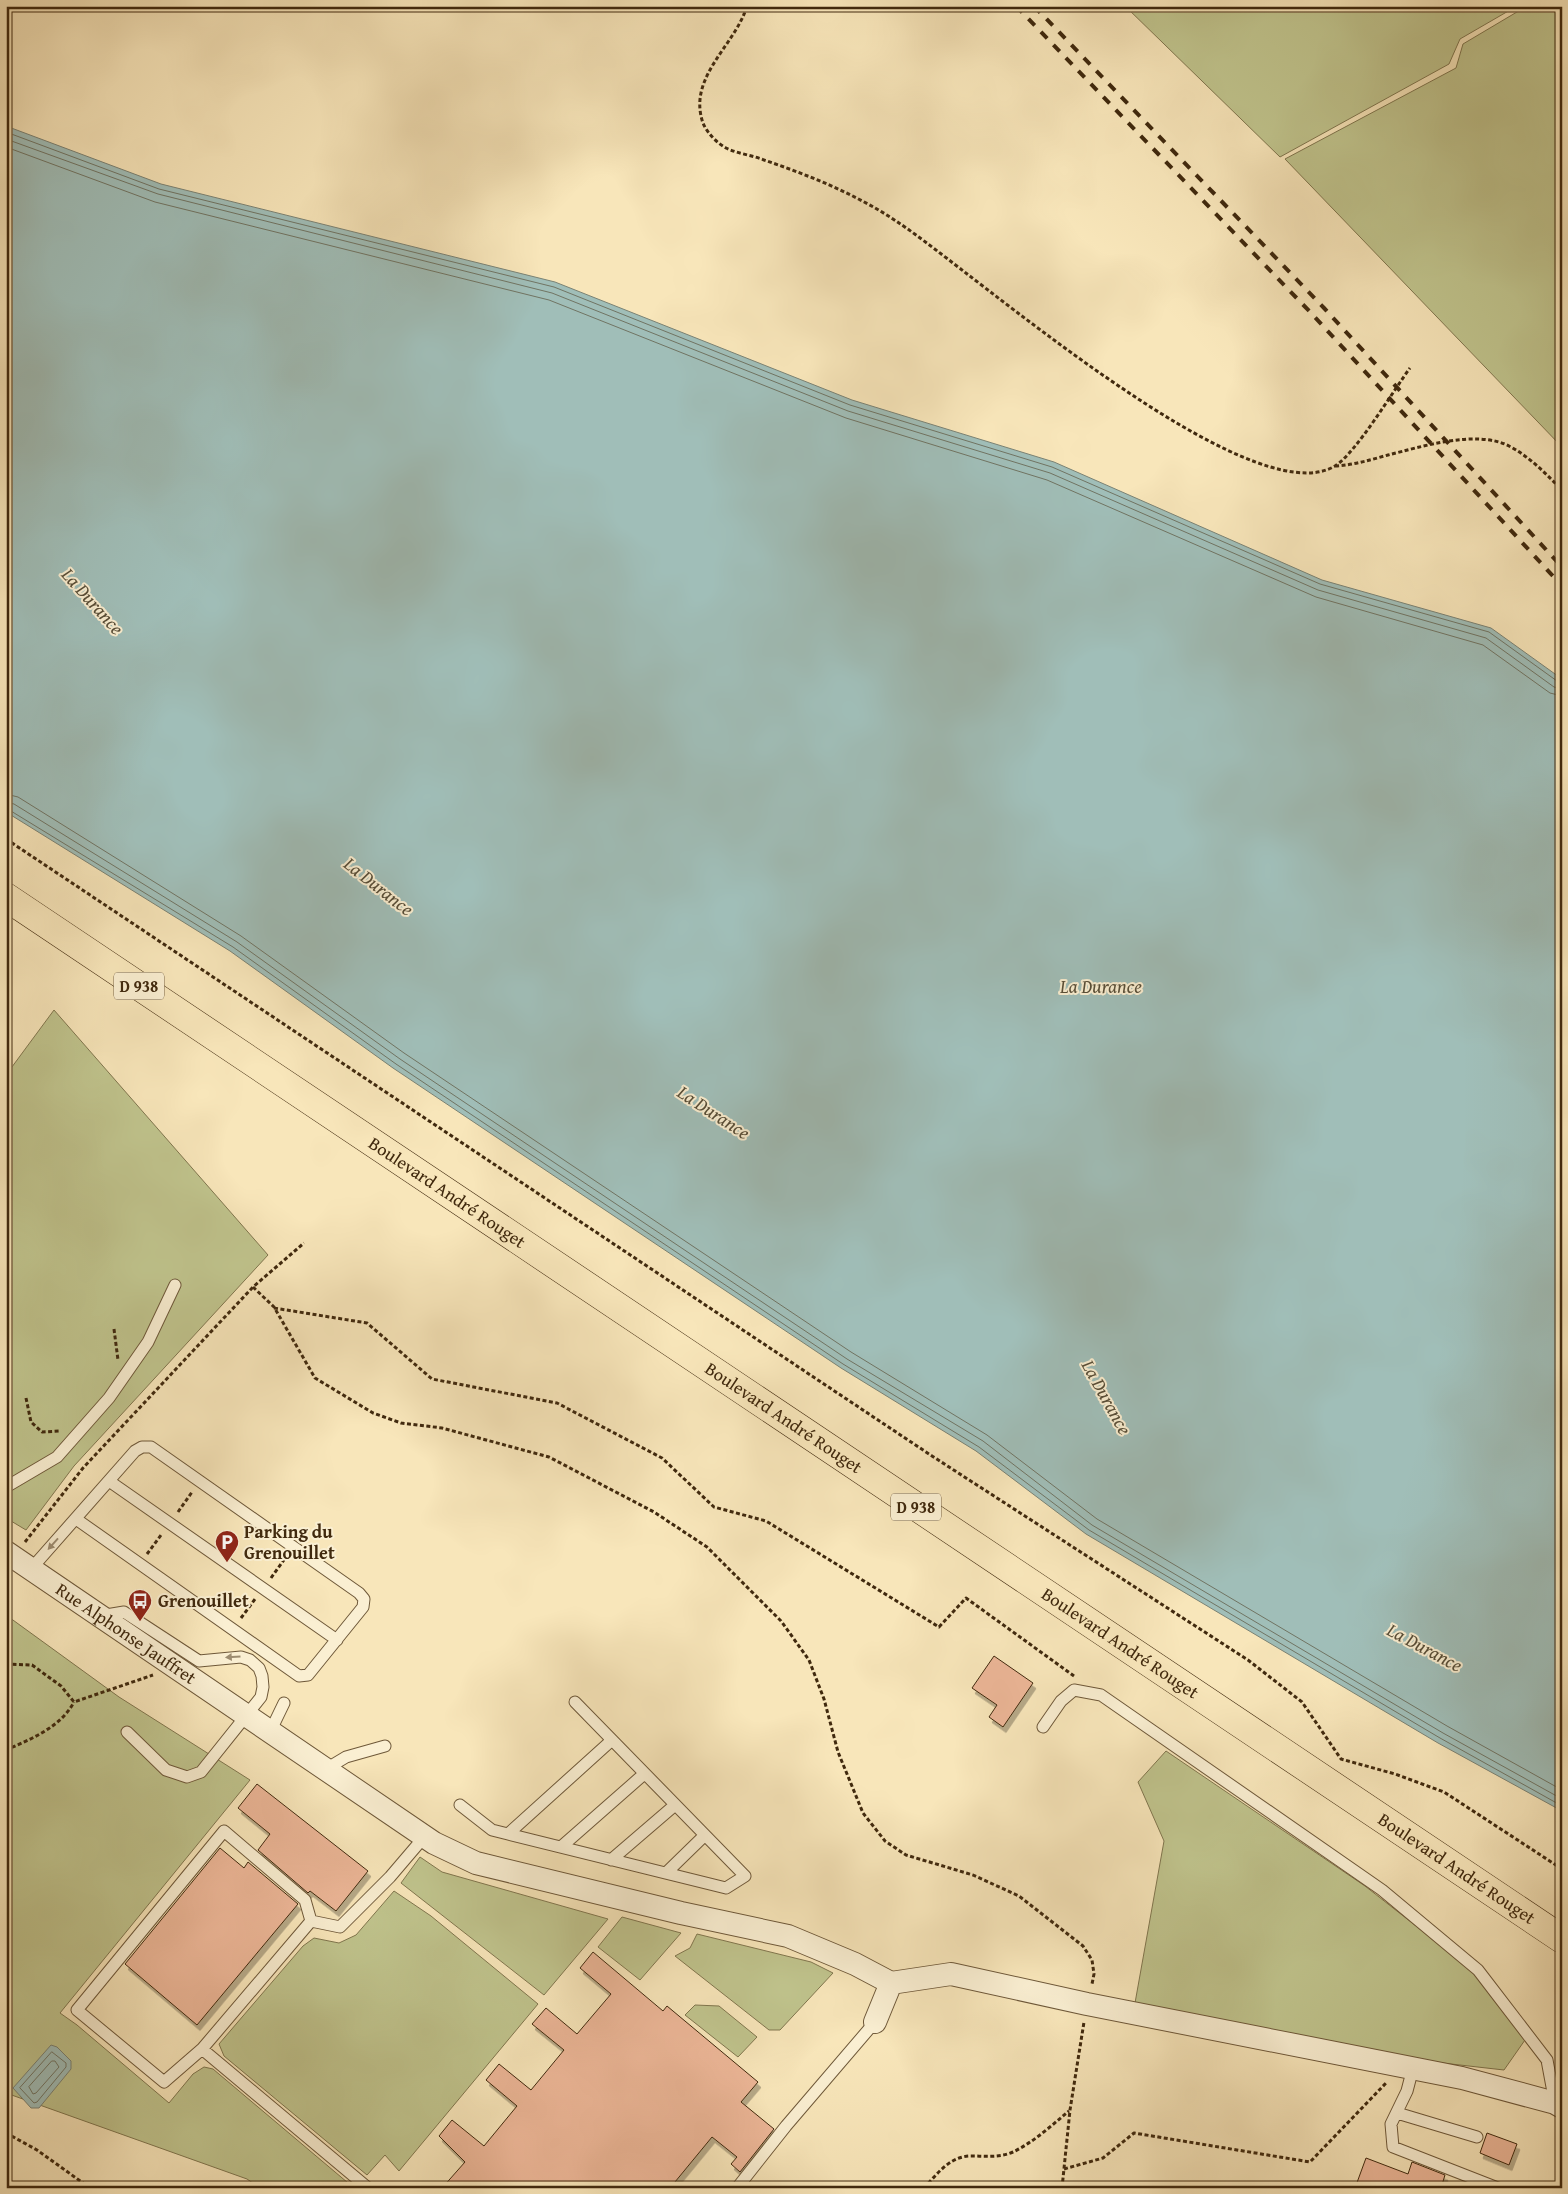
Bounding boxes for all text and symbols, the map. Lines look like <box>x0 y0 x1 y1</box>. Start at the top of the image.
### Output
water label: La Durance <box>55 560 131 641</box>
water label: La Durance <box>337 849 420 922</box>
road number: D 938 <box>114 972 164 999</box>
water label: La Durance <box>1059 972 1142 1000</box>
water label: La Durance <box>671 1077 756 1146</box>
street label: Boulevard André Rouget <box>363 1130 532 1255</box>
water label: La Durance <box>1074 1354 1139 1440</box>
street label: Boulevard André Rouget <box>700 1355 869 1480</box>
road number: D 938 <box>891 1494 941 1520</box>
place label: Parking du Grenouillet <box>244 1518 335 1566</box>
parking icon: Parking du Grenouillet <box>214 1529 240 1563</box>
one-way arrow <box>47 1537 59 1549</box>
street label: Rue Alphonse Jauffret <box>51 1576 202 1691</box>
street label: Boulevard André Rouget <box>1036 1580 1205 1706</box>
place label: Grenouillet <box>158 1587 249 1614</box>
bus stop icon: Grenouillet <box>127 1588 153 1622</box>
water label: La Durance <box>1381 1615 1468 1679</box>
one-way arrow <box>224 1654 240 1662</box>
street label: Boulevard André Rouget <box>1373 1806 1542 1931</box>

